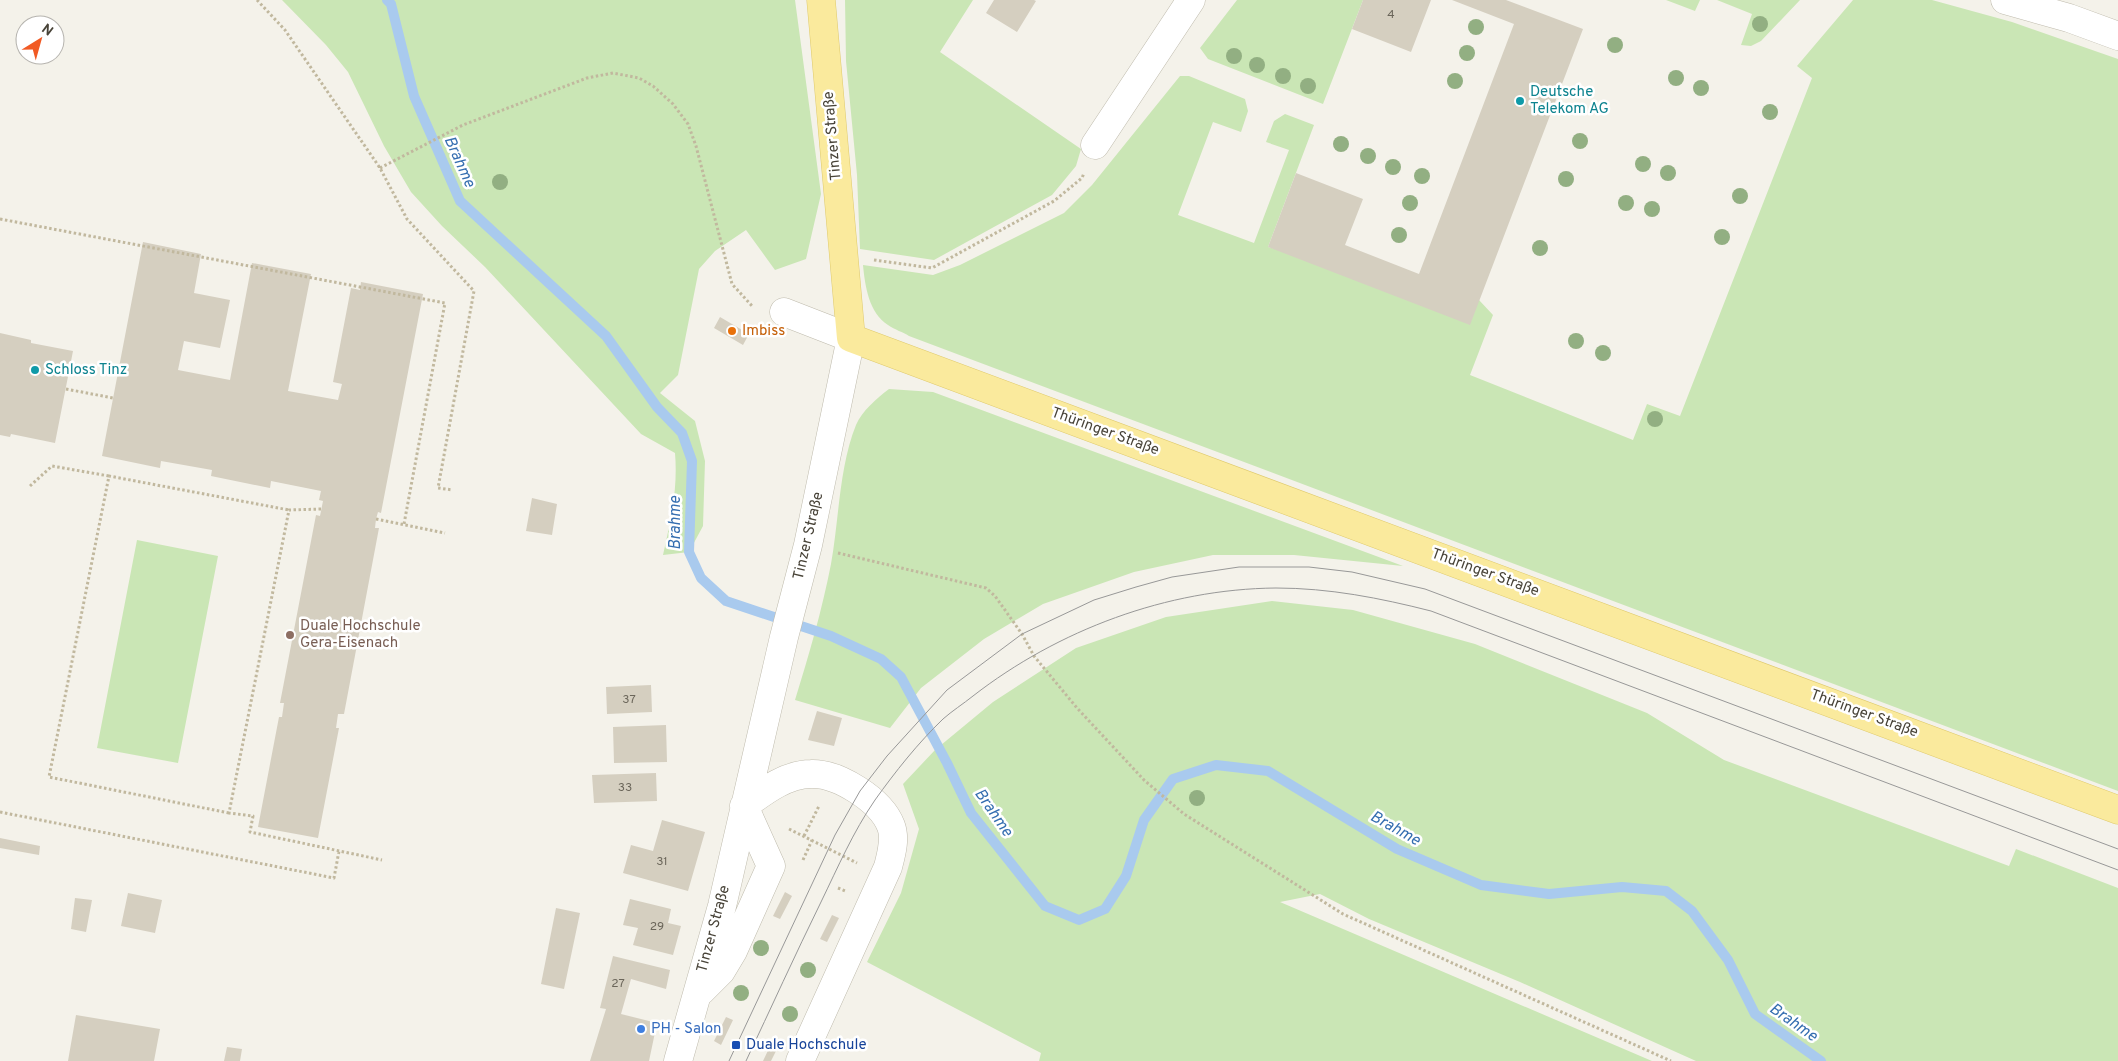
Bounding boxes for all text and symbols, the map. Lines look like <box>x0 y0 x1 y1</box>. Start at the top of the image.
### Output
house number: 4 <box>1387 7 1395 23</box>
north arrow <box>15 15 65 65</box>
text: N <box>38 21 56 41</box>
place label: Deutsche Telekom AG <box>1530 83 1609 119</box>
street label: Tinzer Straße <box>820 90 846 182</box>
marker: Deutsche Telekom AG <box>1514 95 1526 107</box>
water label: Brahme <box>439 133 479 192</box>
place label: Imbiss <box>742 322 785 341</box>
marker: Imbiss <box>726 325 738 337</box>
place label: Schloss Tinz <box>45 361 127 380</box>
marker: Schloss Tinz <box>29 364 41 376</box>
street label: Thüringer Straße <box>1048 404 1162 460</box>
street label: Tinzer Straße <box>790 490 828 582</box>
water label: Brahme <box>666 495 686 550</box>
street label: Thüringer Straße <box>1428 545 1542 601</box>
place label: Duale Hochschule Gera-Eisenach <box>300 617 421 653</box>
marker: Duale Hochschule Gera-Eisenach <box>284 629 296 641</box>
street label: Thüringer Straße <box>1807 686 1921 742</box>
house number: 37 <box>622 692 636 708</box>
house number: 33 <box>618 780 632 796</box>
water label: Brahme <box>969 785 1017 842</box>
water label: Brahme <box>1366 807 1424 851</box>
house number: 31 <box>656 854 668 870</box>
street label: Tinzer Straße <box>693 883 735 975</box>
house number: 29 <box>650 919 664 935</box>
house number: 27 <box>611 976 625 992</box>
water label: Brahme <box>1765 999 1822 1047</box>
place label: PH - Salon <box>651 1020 722 1039</box>
marker: PH - Salon <box>635 1023 647 1035</box>
place label: Duale Hochschule <box>746 1036 867 1055</box>
marker: Duale Hochschule <box>730 1039 742 1051</box>

